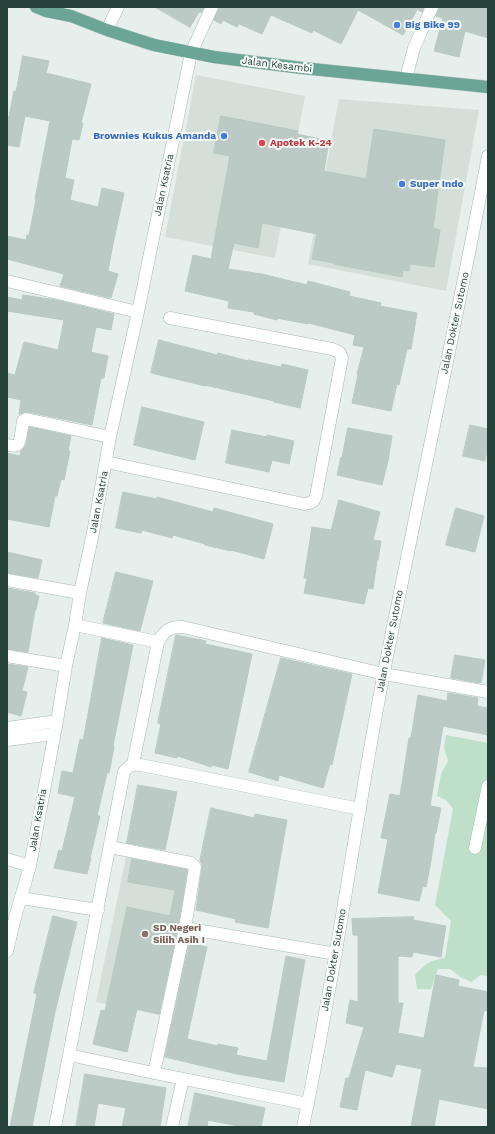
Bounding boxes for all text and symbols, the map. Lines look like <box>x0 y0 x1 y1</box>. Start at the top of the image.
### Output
place label: Big Bike 99 <box>405 19 460 31</box>
marker: Big Bike 99 <box>392 20 402 30</box>
street label: Jalan Kesambi <box>241 55 313 75</box>
place label: Brownies Kukus Amanda <box>93 130 216 142</box>
marker: Brownies Kukus Amanda <box>219 131 229 141</box>
place label: Apotek K-24 <box>270 137 332 149</box>
marker: Apotek K-24 <box>257 138 267 148</box>
street label: Jalan Ksatria <box>152 153 176 217</box>
place label: Super Indo <box>410 178 463 190</box>
marker: Super Indo <box>397 179 407 189</box>
street label: Jalan Dokter Sutomo <box>438 271 472 375</box>
street label: Jalan Ksatria <box>87 470 111 534</box>
street label: Jalan Dokter Sutomo <box>374 589 406 693</box>
street label: Jalan Ksatria <box>27 788 49 852</box>
street label: Jalan Dokter Sutomo <box>319 908 349 1012</box>
place label: SD Negeri Silih Asih I <box>153 922 205 946</box>
marker: SD Negeri Silih Asih I <box>140 929 150 939</box>

